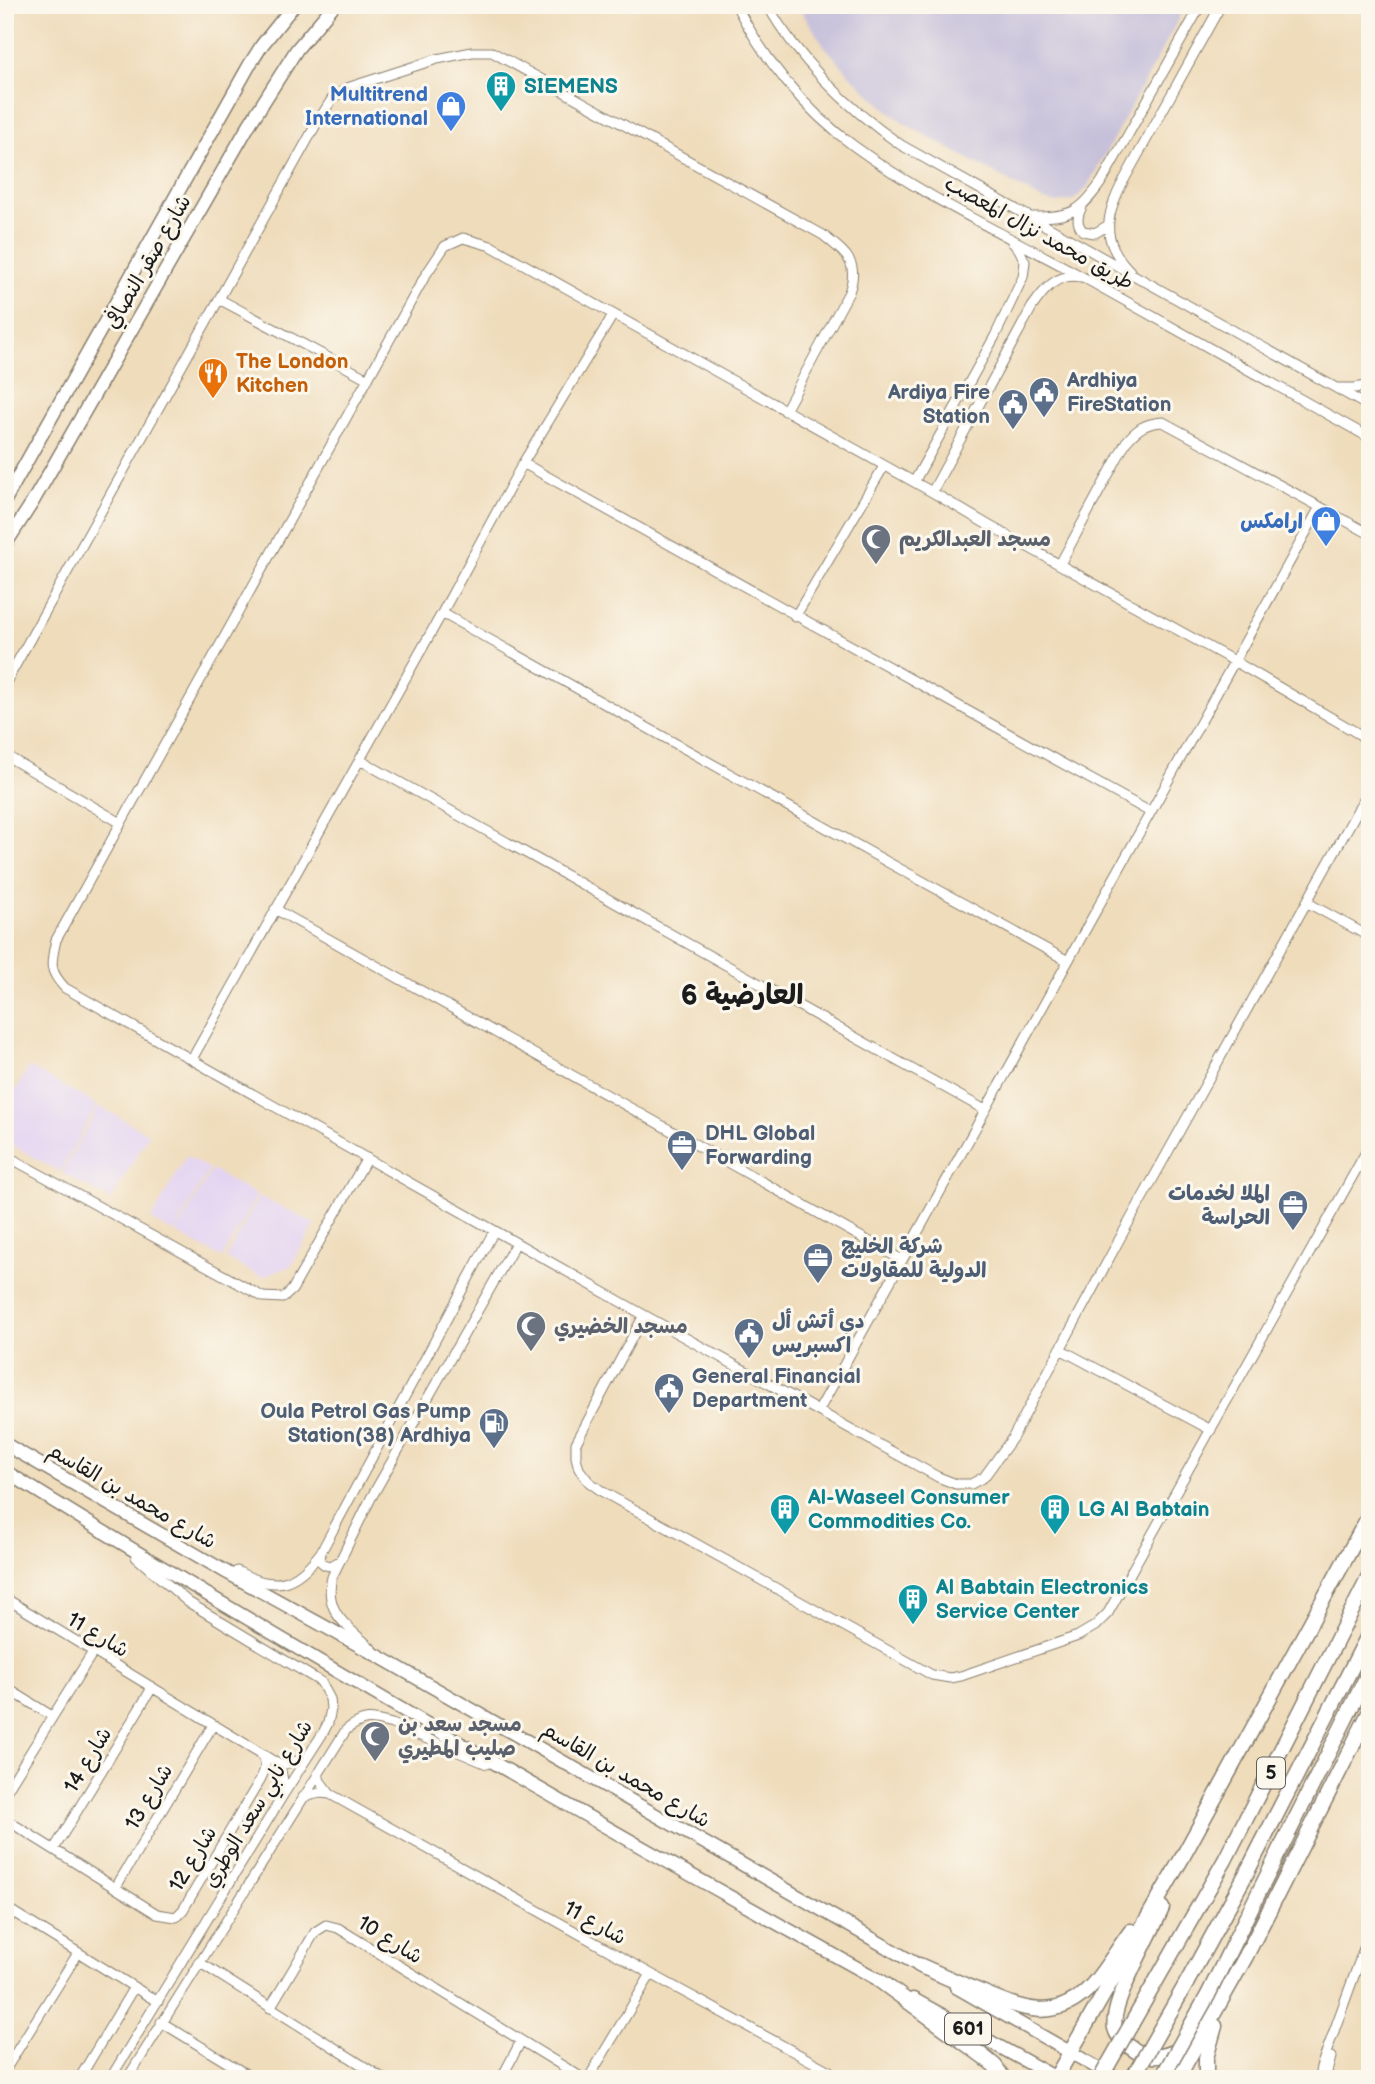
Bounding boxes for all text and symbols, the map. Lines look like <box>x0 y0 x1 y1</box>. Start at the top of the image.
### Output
building icon: SIEMENS <box>484 69 518 113</box>
place label: SIEMENS <box>524 74 618 99</box>
place label: Multitrend International <box>305 82 428 131</box>
shop icon: Multitrend International <box>434 89 468 133</box>
street label: طريق محمد نزال المعصب <box>940 171 1138 295</box>
street label: شارع صقر النصافي <box>98 189 198 335</box>
place label: The London Kitchen <box>236 349 349 398</box>
restaurant icon: The London Kitchen <box>196 356 230 400</box>
place label: Ardhiya FireStation <box>1066 368 1171 417</box>
public building icon: Ardhiya FireStation <box>1027 375 1061 419</box>
place label: Ardiya Fire Station <box>887 380 990 429</box>
public building icon: Ardiya Fire Station <box>996 387 1030 431</box>
shop icon: ارامكس <box>1309 504 1343 548</box>
place label: ارامكس <box>1240 509 1303 534</box>
mosque icon: مسجد العبدالكريم <box>859 522 893 566</box>
place label: مسجد العبدالكريم <box>899 527 1051 555</box>
district label: العارضية 6 <box>681 979 803 1012</box>
place label: DHL Global Forwarding <box>705 1121 815 1170</box>
office icon: DHL Global Forwarding <box>665 1128 699 1172</box>
place label: الملا لخدمات الحراسة <box>1168 1181 1270 1230</box>
office icon: الملا لخدمات الحراسة <box>1276 1188 1310 1232</box>
place label: شركة الخليج الدولية للمقاولات <box>841 1234 986 1283</box>
office icon: شركة الخليج الدولية للمقاولات <box>801 1241 835 1285</box>
place label: دي أتش أل اكسبريس <box>772 1308 865 1358</box>
mosque icon: مسجد الخضيري <box>514 1309 548 1353</box>
place label: مسجد الخضيري <box>554 1314 688 1342</box>
public building icon: دي أتش أل اكسبريس <box>732 1316 766 1360</box>
place label: General Financial Department <box>692 1364 861 1413</box>
public building icon: General Financial Department <box>652 1371 686 1415</box>
place label: Oula Petrol Gas Pump Station(38) Ardhiya <box>260 1399 471 1448</box>
fuel station icon: Oula Petrol Gas Pump Station(38) Ardhiya <box>477 1406 511 1450</box>
street label: شارع محمد بن القاسم <box>42 1438 221 1557</box>
place label: Al-Waseel Consumer Commodities Co. <box>807 1485 1010 1534</box>
building icon: Al-Waseel Consumer Commodities Co. <box>768 1492 802 1536</box>
building icon: LG Al Babtain <box>1038 1492 1072 1536</box>
place label: LG Al Babtain <box>1078 1497 1209 1522</box>
place label: Al Babtain Electronics Service Center <box>935 1575 1148 1624</box>
building icon: Al Babtain Electronics Service Center <box>896 1582 930 1626</box>
street label: شارع 11 <box>62 1607 133 1665</box>
place label: مسجد سعد بن صليب المطيري <box>398 1712 522 1764</box>
street label: شارع نابي سعد الوطري <box>198 1716 323 1896</box>
street label: شارع محمد بن القاسم <box>536 1717 715 1836</box>
mosque icon: مسجد سعد بن صليب المطيري <box>358 1719 392 1763</box>
street label: شارع 14 <box>59 1723 119 1798</box>
road number: 5 <box>1257 1758 1285 1788</box>
street label: شارع 13 <box>120 1760 180 1835</box>
street label: شارع 12 <box>164 1822 224 1897</box>
street label: شارع 11 <box>558 1896 631 1952</box>
street label: شارع 10 <box>352 1910 427 1971</box>
road number: 601 <box>945 2013 991 2044</box>

